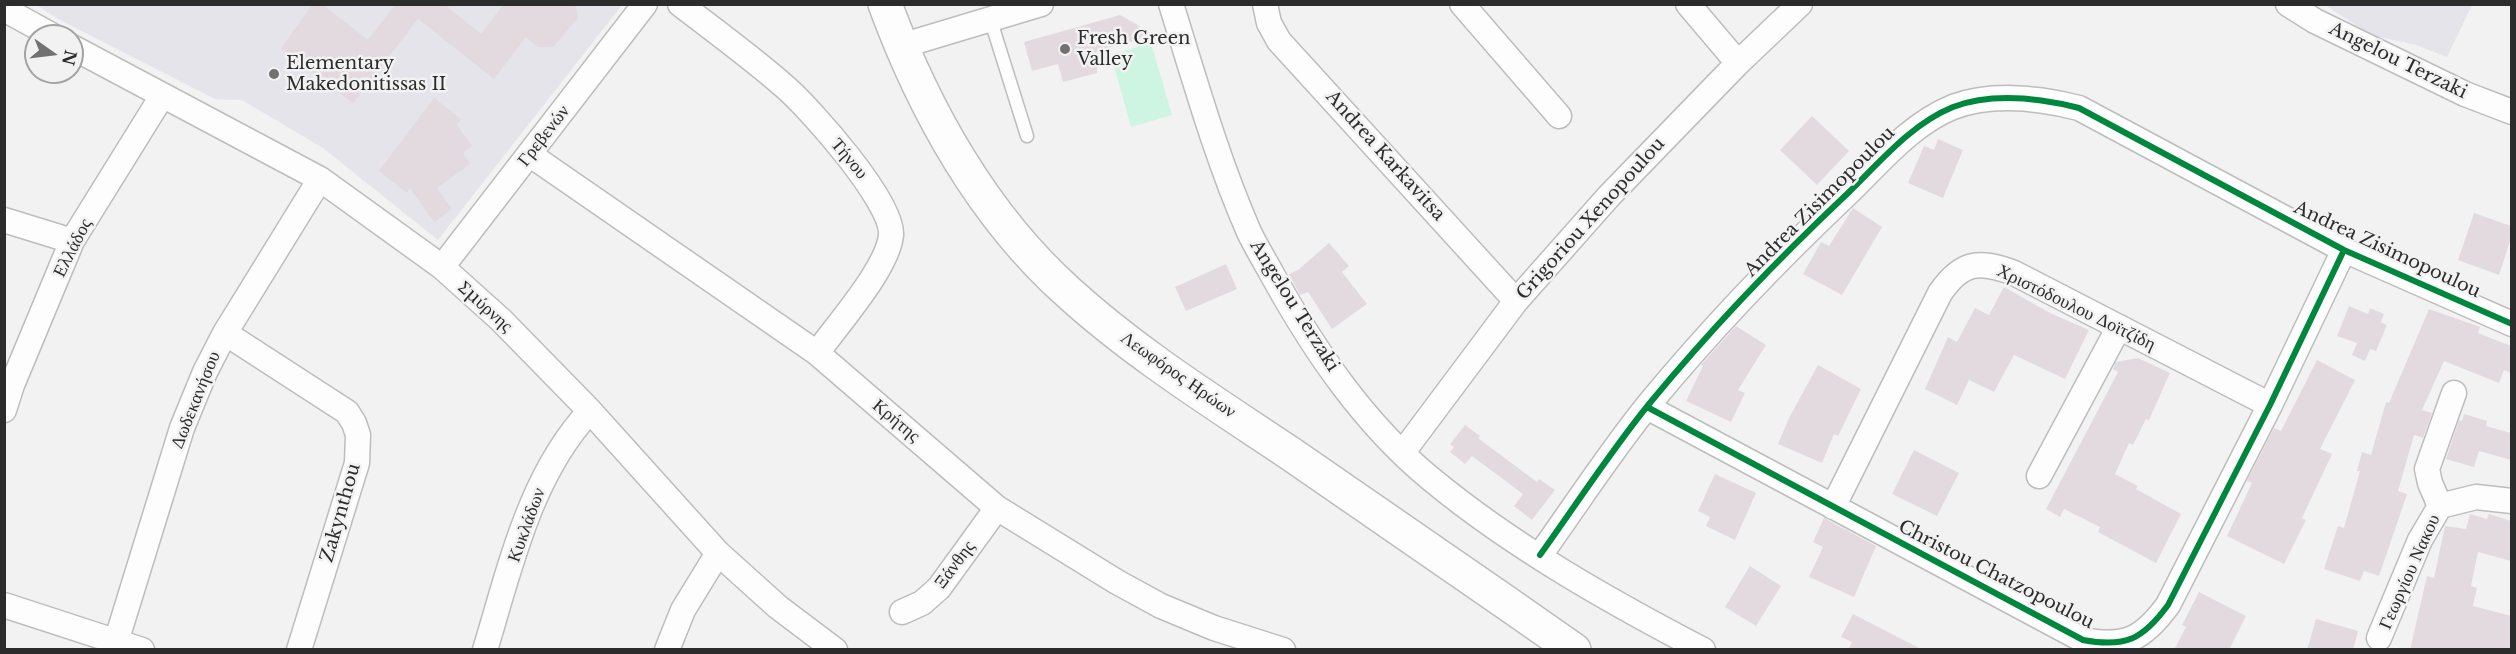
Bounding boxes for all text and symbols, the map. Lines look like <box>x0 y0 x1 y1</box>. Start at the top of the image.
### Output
street label: Angelou Terzaki <box>2325 18 2471 104</box>
north arrow <box>24 24 84 84</box>
place label: Fresh Green Valley <box>1077 28 1190 70</box>
marker: Fresh Green Valley <box>1058 42 1072 56</box>
text: N <box>58 48 81 68</box>
place label: Elementary Makedonitissas II <box>286 53 446 96</box>
marker: Elementary Makedonitissas II <box>267 67 281 81</box>
street label: Andrea Karkavitsa <box>1321 86 1449 226</box>
street label: Γρεβενών <box>513 101 575 171</box>
street label: Andrea Zisimopoulou <box>1740 122 1900 282</box>
street label: Grigoriou Xenopoulou <box>1512 133 1670 305</box>
street label: Τήνου <box>826 134 872 184</box>
street label: Andrea Zisimopoulou <box>2290 197 2484 303</box>
street label: Ελλάδος <box>49 215 97 281</box>
street label: Angelou Terzaki <box>1245 236 1343 376</box>
street label: Χριστόδουλου Δοϊτζίδη <box>1993 260 2159 356</box>
street label: Σμύρνης <box>453 277 517 337</box>
street label: Λεωφόρος Ηρώων <box>1116 327 1240 423</box>
street label: Δωδεκανήσου <box>167 348 225 452</box>
street label: Κρήτης <box>868 395 924 447</box>
street label: Zakynthou <box>317 461 365 565</box>
street label: Κυκλάδων <box>504 485 550 565</box>
street label: Γεωργίου Νακου <box>2375 511 2445 633</box>
street label: Christou Chatzopoulou <box>1895 516 2097 634</box>
street label: Ξάνθης <box>930 537 980 593</box>

